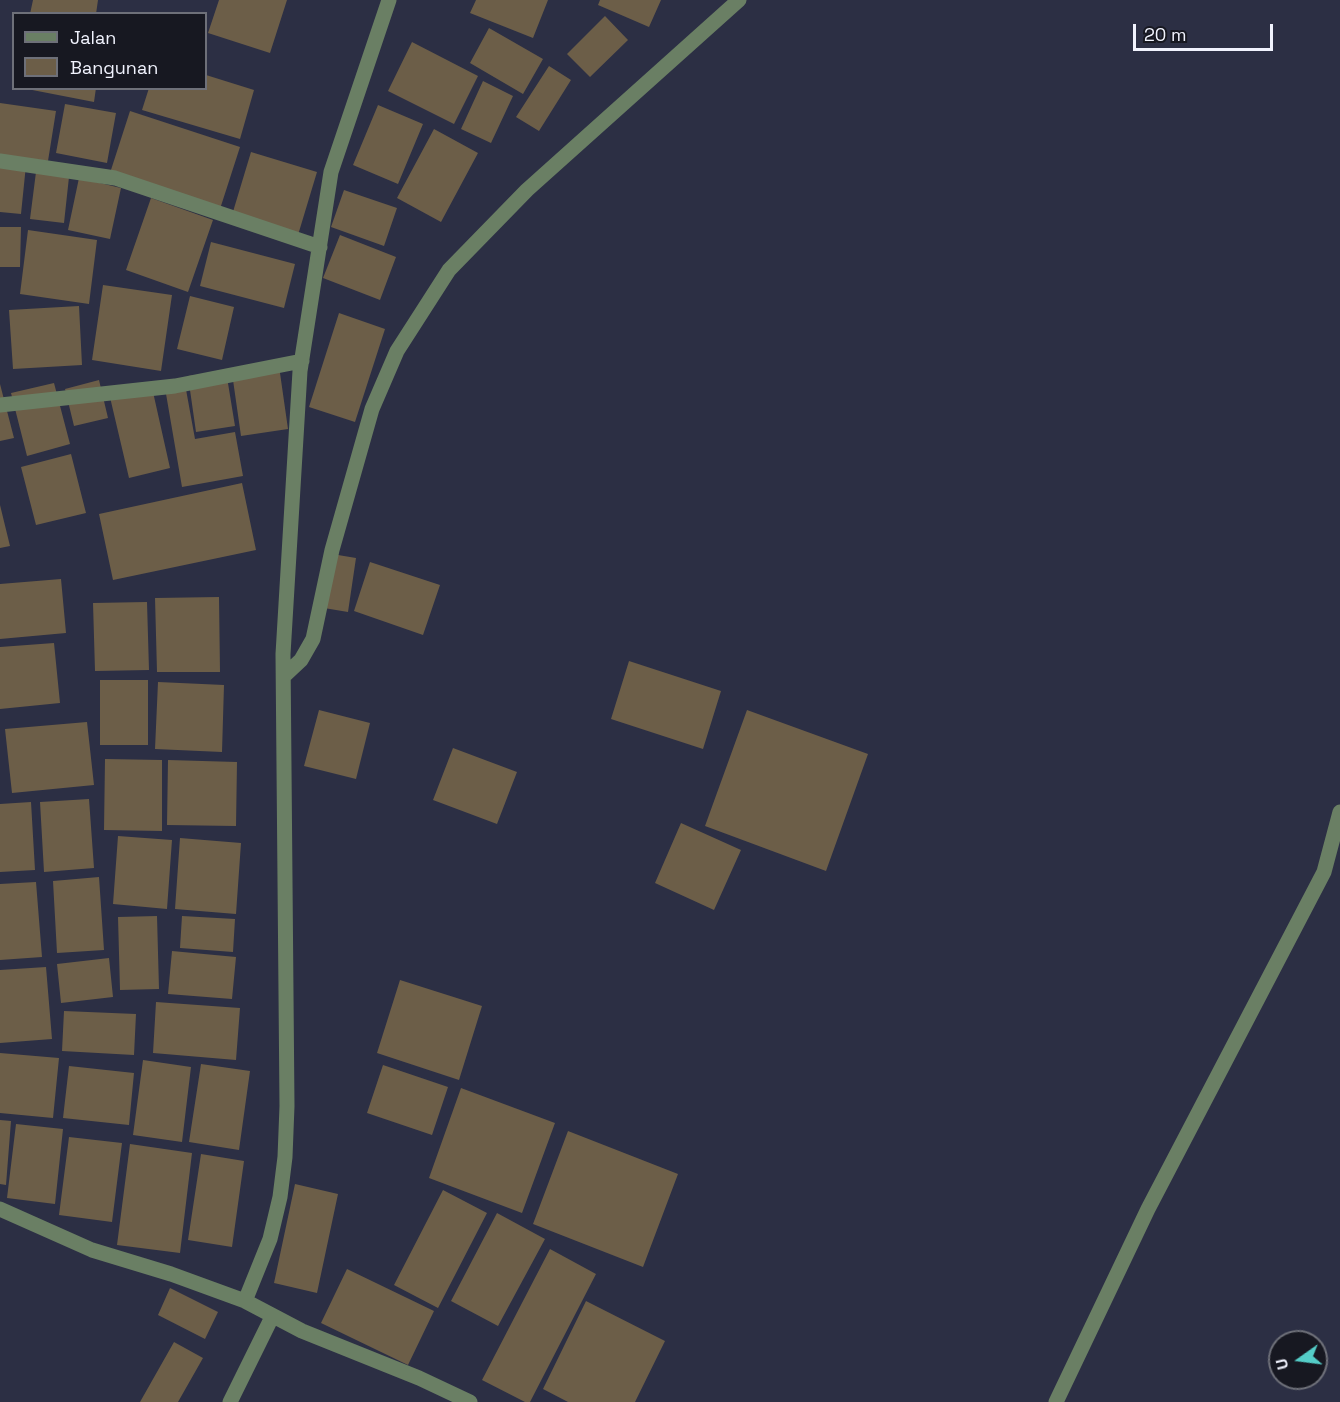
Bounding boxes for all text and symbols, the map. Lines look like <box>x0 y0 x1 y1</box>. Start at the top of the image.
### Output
legend <box>12 12 207 90</box>
scale bar <box>1136 12 1276 50</box>
text: 20 m <box>1144 23 1187 46</box>
text: Jalan <box>70 26 116 49</box>
text: Bangunan <box>70 56 158 79</box>
north arrow <box>1268 1330 1328 1390</box>
text: U <box>1271 1356 1293 1372</box>

